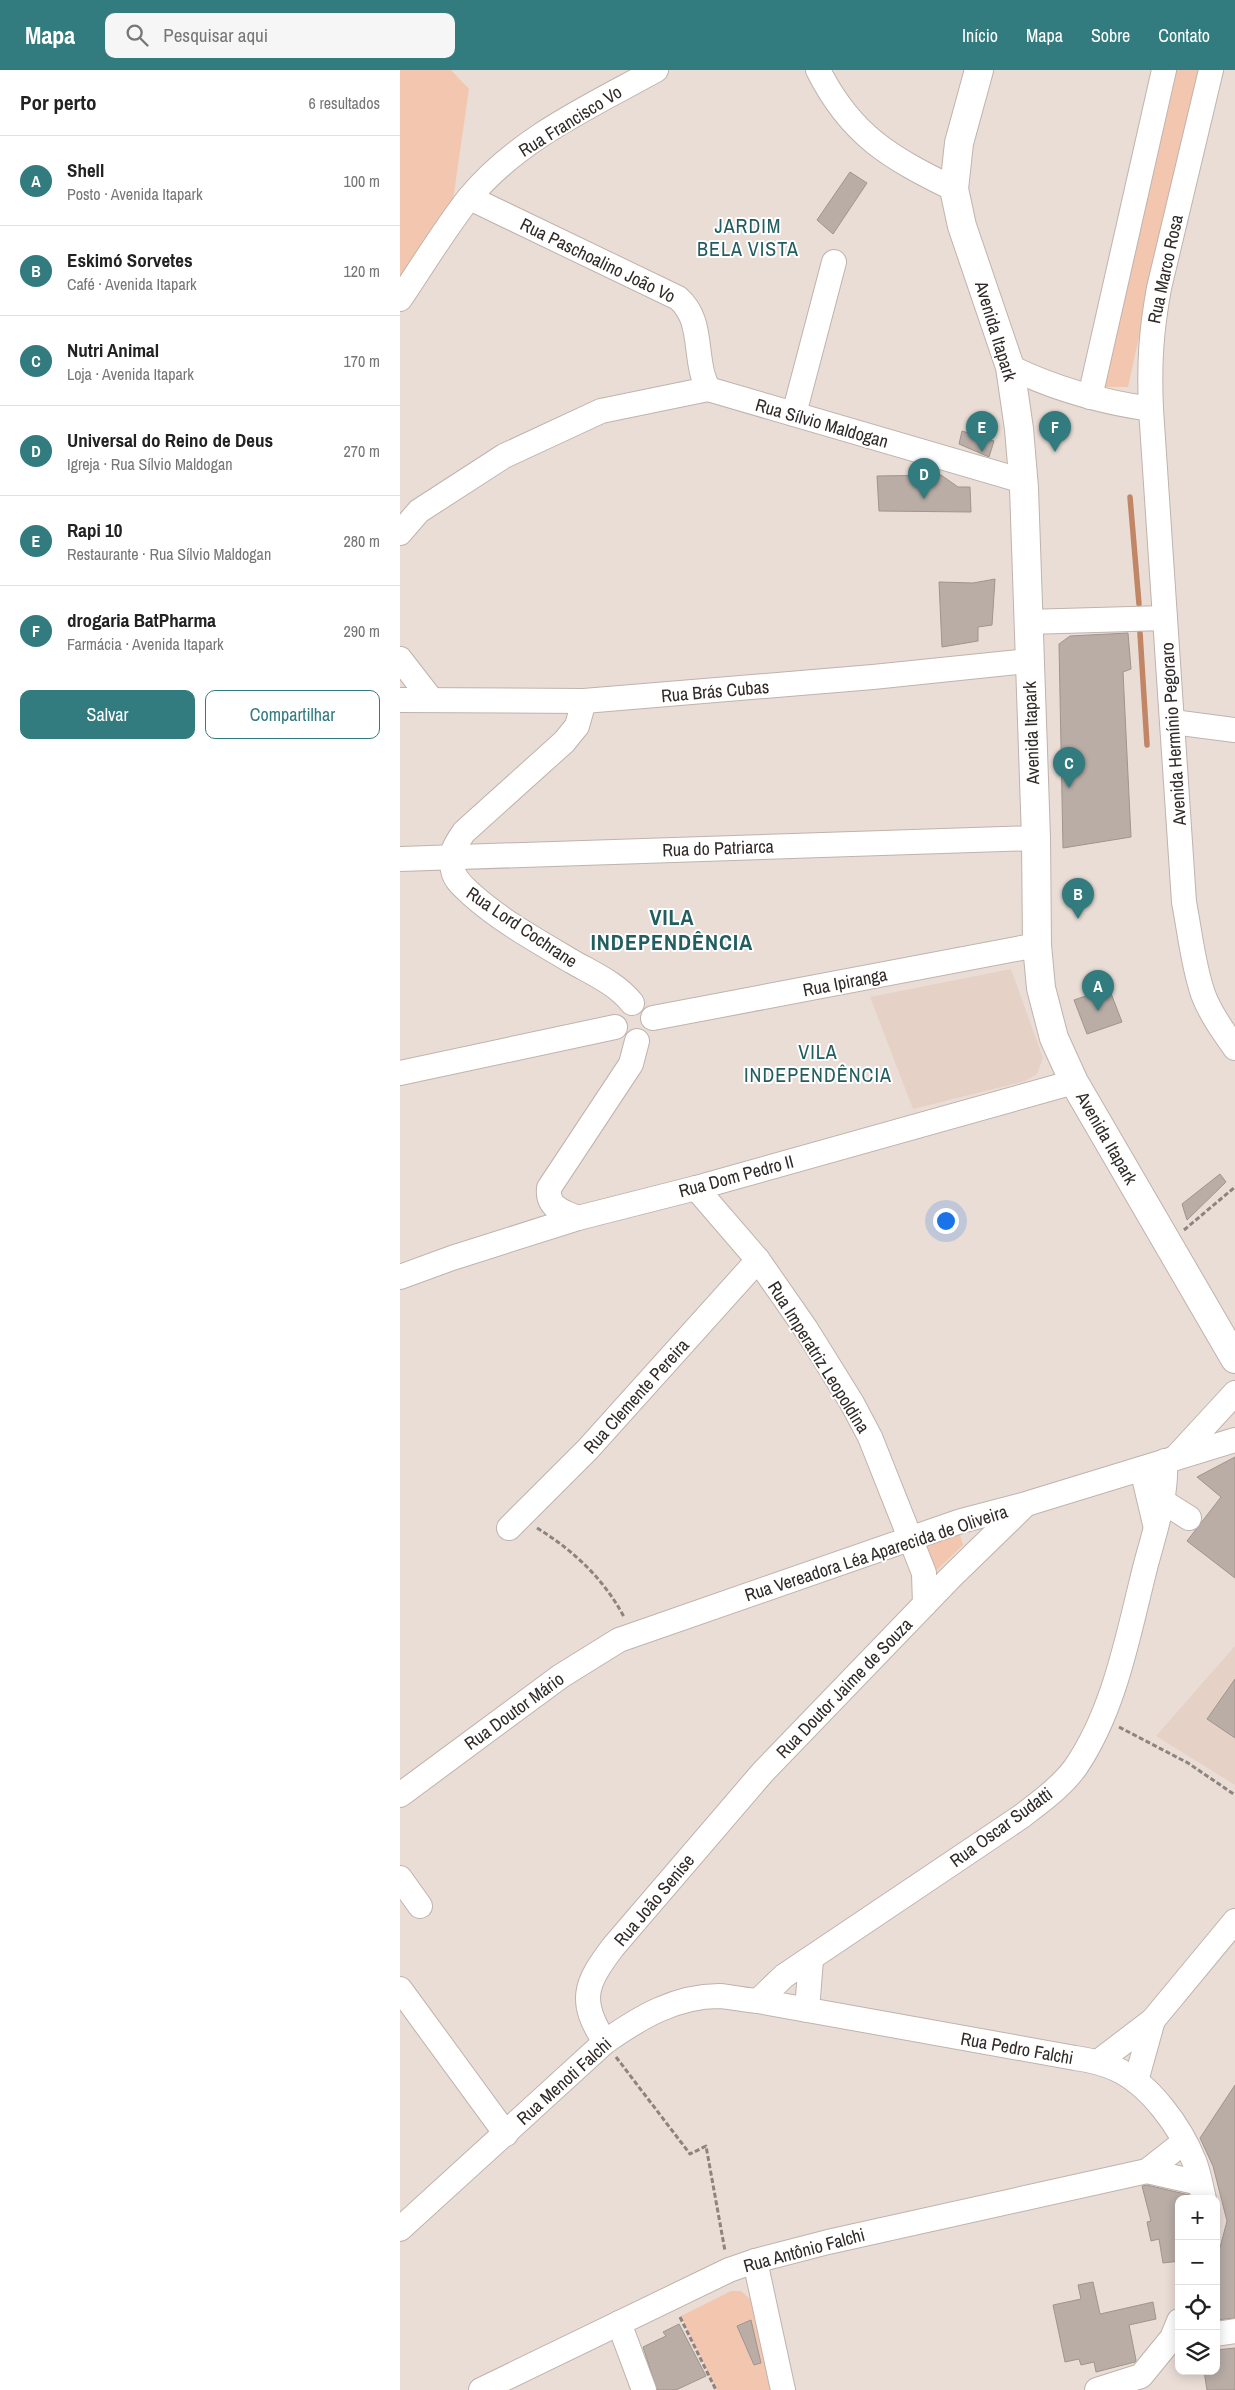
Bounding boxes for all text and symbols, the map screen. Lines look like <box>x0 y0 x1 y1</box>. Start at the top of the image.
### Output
search box <box>105 13 455 58</box>
text: Mapa <box>25 19 75 51</box>
icon: search <box>123 21 151 49</box>
text: Pesquisar aqui <box>163 22 268 48</box>
text: Início <box>962 23 998 48</box>
text: Mapa <box>1026 23 1063 48</box>
text: Sobre <box>1091 23 1130 48</box>
text: Contato <box>1158 23 1210 48</box>
street label: Rua Francisco Vo <box>514 79 626 163</box>
text: Por perto <box>20 88 97 117</box>
text: 6 resultados <box>309 92 380 114</box>
text: Shell <box>67 157 104 183</box>
text: A <box>31 170 41 192</box>
text: 100 m <box>344 170 380 192</box>
text: Posto · Avenida Itapark <box>67 183 202 205</box>
street label: Rua Paschoalino João Vo <box>516 212 680 308</box>
district label: JARDIM BELA VISTA <box>697 212 799 262</box>
street label: Rua Marco Rosa <box>1141 212 1189 326</box>
text: Eskimó Sorvetes <box>67 247 193 273</box>
text: B <box>31 260 41 282</box>
text: 120 m <box>344 260 380 282</box>
text: Café · Avenida Itapark <box>67 273 197 295</box>
street label: Avenida Itapark <box>969 277 1023 385</box>
text: Nutri Animal <box>67 337 159 363</box>
text: C <box>31 350 41 372</box>
text: 170 m <box>344 350 380 372</box>
text: Loja · Avenida Itapark <box>67 363 194 385</box>
street label: Rua Sílvio Maldogan <box>753 392 891 454</box>
pin: E <box>966 411 998 452</box>
pin: F <box>1039 411 1071 452</box>
text: Universal do Reino de Deus <box>67 427 273 453</box>
text: D <box>31 440 41 462</box>
text: 270 m <box>344 440 380 462</box>
text: Igreja · Rua Sílvio Maldogan <box>67 453 233 475</box>
pin: D <box>908 458 940 499</box>
text: Rapi 10 <box>67 517 122 543</box>
text: E <box>32 530 40 552</box>
text: 280 m <box>344 530 380 552</box>
text: Restaurante · Rua Sílvio Maldogan <box>67 543 271 565</box>
text: drogaria BatPharma <box>67 607 216 633</box>
text: F <box>32 620 40 642</box>
text: 290 m <box>344 620 380 642</box>
text: Farmácia · Avenida Itapark <box>67 633 224 655</box>
street label: Avenida Hermínio Pegoraro <box>1154 642 1192 827</box>
street label: Rua Brás Cubas <box>660 674 770 708</box>
street label: Avenida Itapark <box>1017 680 1045 786</box>
button: Salvar <box>20 690 195 739</box>
button: Compartilhar <box>205 690 380 739</box>
pin: C <box>1053 747 1085 788</box>
street label: Rua do Patriarca <box>662 834 774 862</box>
pin: B <box>1062 878 1094 919</box>
street label: Rua Lord Cochrane <box>462 881 582 973</box>
district label: VILA INDEPENDÊNCIA <box>591 902 753 957</box>
street label: Rua Ipiranga <box>801 962 889 1002</box>
pin: A <box>1082 970 1114 1011</box>
district label: VILA INDEPENDÊNCIA <box>744 1038 892 1088</box>
street label: Avenida Itapark <box>1070 1086 1144 1189</box>
street label: Rua Dom Pedro II <box>676 1149 796 1203</box>
your location <box>933 1208 959 1234</box>
street label: Rua Imperatriz Leopoldina <box>762 1276 876 1438</box>
street label: Rua Clemente Pereira <box>578 1333 694 1459</box>
street label: Rua Vereadora Léa Aparecida de Oliveira <box>741 1499 1011 1607</box>
street label: Rua Doutor Jaime de Souza <box>770 1612 918 1764</box>
street label: Rua Doutor Mário <box>459 1666 569 1756</box>
street label: Rua Oscar Sudatti <box>945 1781 1057 1873</box>
street label: Rua João Senise <box>608 1849 700 1951</box>
street label: Rua Pedro Falchi <box>959 2026 1075 2070</box>
street label: Rua Menoti Falchi <box>511 2032 617 2130</box>
map controls <box>1175 2195 1220 2375</box>
button: + <box>1175 2195 1220 2240</box>
street label: Rua Antônio Falchi <box>740 2222 868 2278</box>
button: − <box>1175 2240 1220 2285</box>
button: locate <box>1175 2285 1220 2330</box>
button: layers <box>1175 2330 1220 2375</box>

